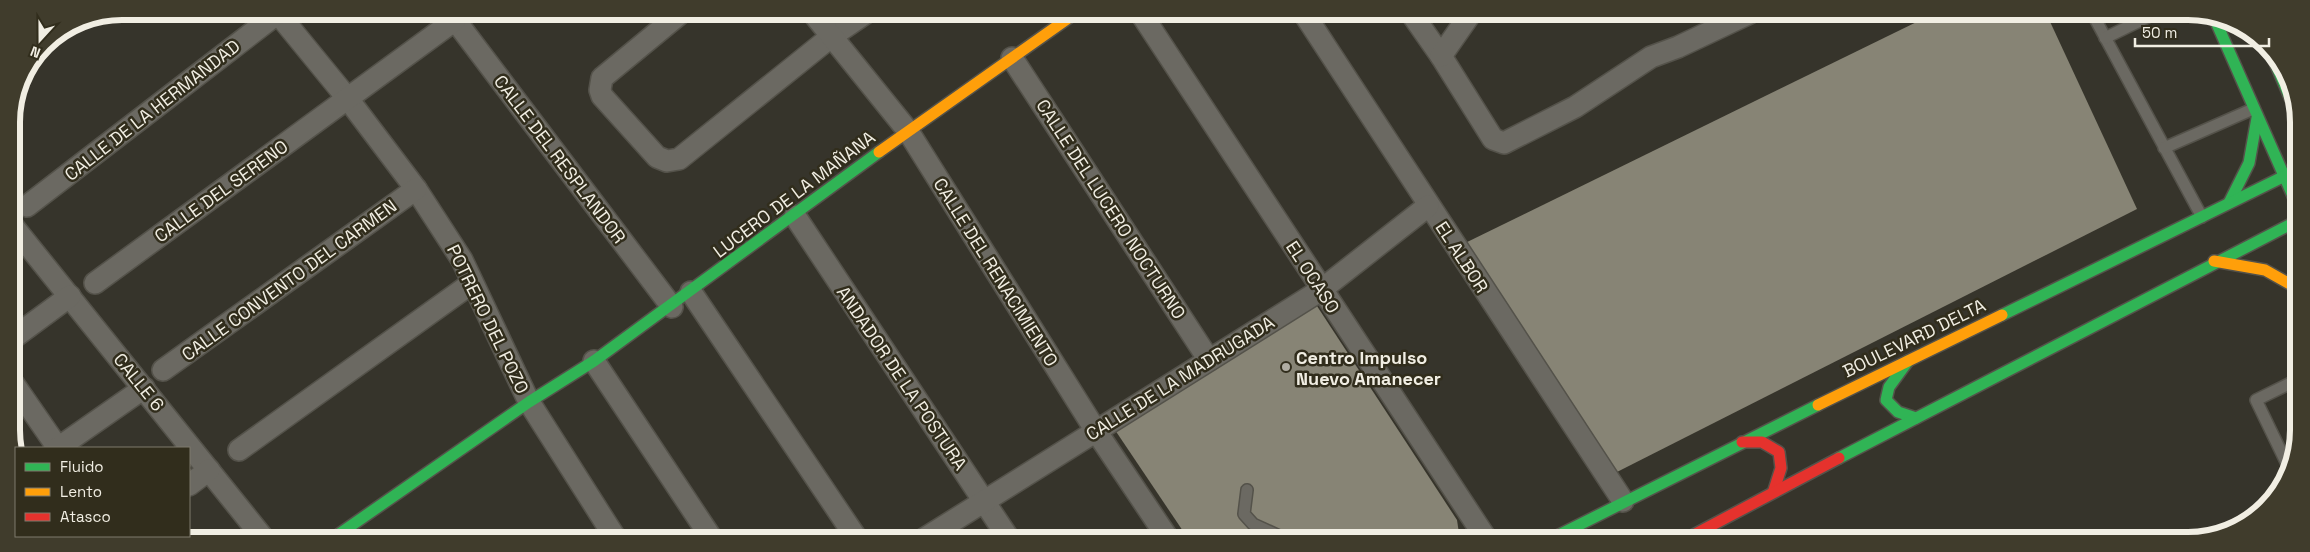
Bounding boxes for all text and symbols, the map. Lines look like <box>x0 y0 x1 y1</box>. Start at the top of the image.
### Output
north arrow <box>15 15 65 65</box>
scale bar <box>2135 15 2269 47</box>
text: 50 m <box>2142 23 2177 42</box>
street label: CALLE DE LA HERMANDAD <box>60 34 244 186</box>
text: N <box>28 42 43 62</box>
street label: CALLE DEL RESPLANDOR <box>489 70 631 248</box>
street label: CALLE DEL LUCERO NOCTURNO <box>1031 95 1191 323</box>
street label: LUCERO DE LA MAÑANA <box>708 126 880 262</box>
street label: CALLE DEL SERENO <box>150 135 292 247</box>
street label: CALLE DEL RENACIMIENTO <box>929 173 1063 371</box>
street label: CALLE CONVENTO DEL CARMEN <box>177 194 401 366</box>
street label: EL ALBOR <box>1430 217 1494 297</box>
street label: EL OCASO <box>1281 236 1345 318</box>
street label: POTRERO DEL POZO <box>442 241 534 397</box>
street label: ANDADOR DE LA POSTURA <box>832 282 972 474</box>
street label: BOULEVARD DELTA <box>1839 293 1989 383</box>
street label: CALLE DE LA MADRUGADA <box>1081 310 1279 446</box>
place label: Centro Impulso Nuevo Amanecer <box>1296 346 1441 390</box>
street label: CALLE 6 <box>109 348 169 416</box>
marker: Centro Impulso Nuevo Amanecer <box>1280 361 1292 373</box>
legend <box>15 447 190 537</box>
text: Fluido <box>60 457 104 476</box>
text: Lento <box>60 482 102 501</box>
text: Atasco <box>60 507 111 526</box>

